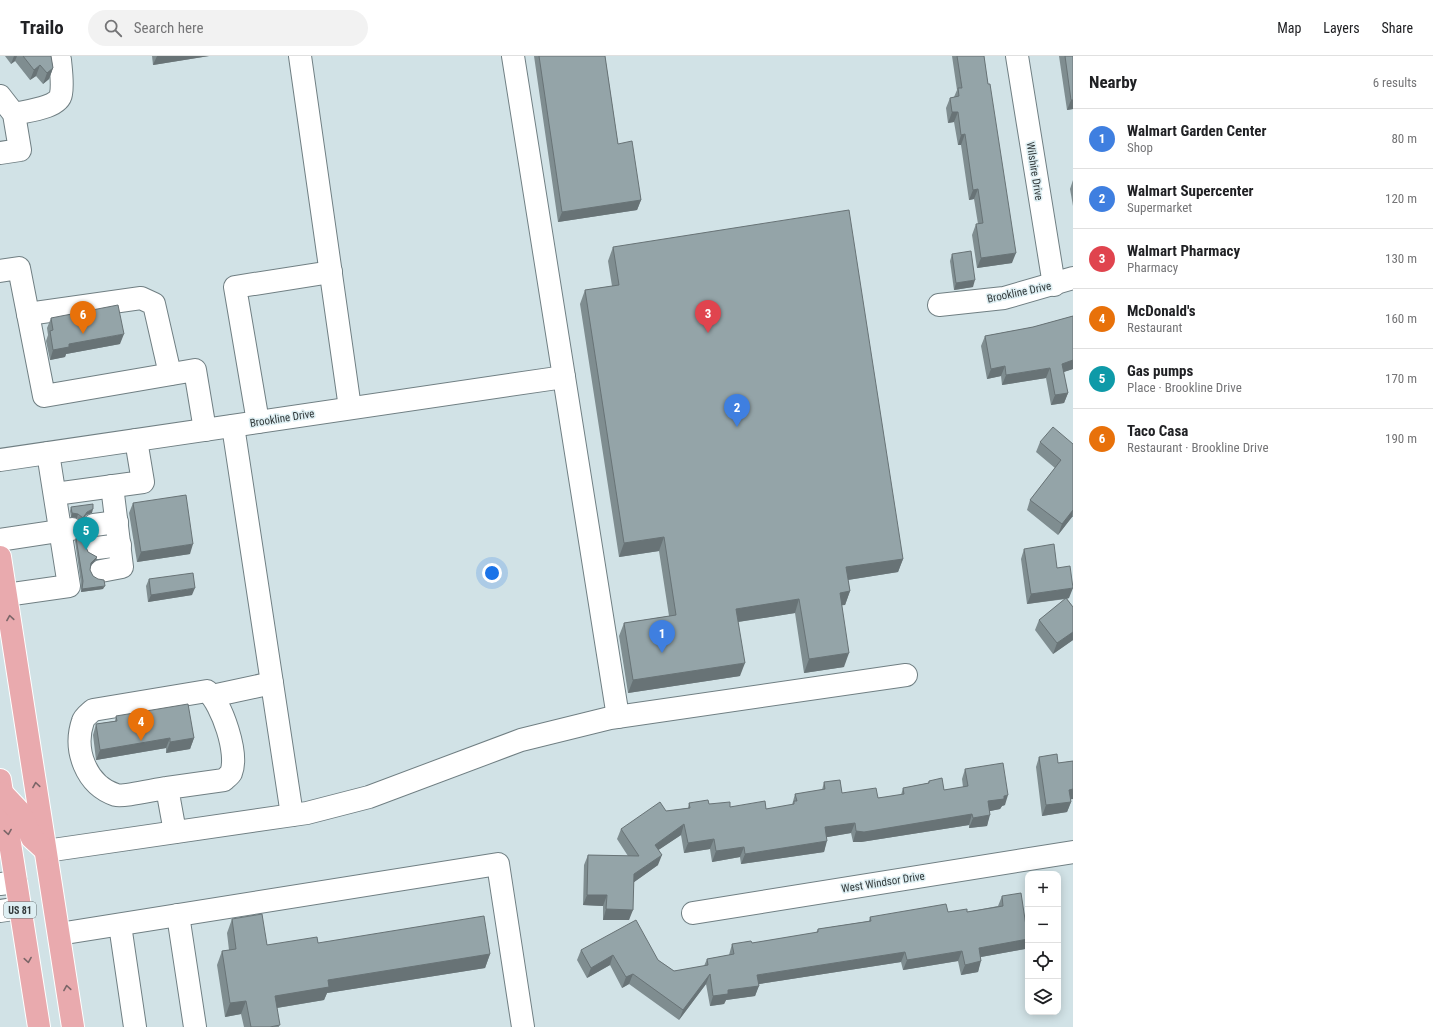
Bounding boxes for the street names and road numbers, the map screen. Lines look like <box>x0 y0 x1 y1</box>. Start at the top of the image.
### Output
street label: Wilshire Drive <box>1023 141 1046 201</box>
street label: Brookline Drive <box>986 279 1052 306</box>
street label: Brookline Drive <box>249 407 315 430</box>
street label: West Windsor Drive <box>840 869 926 896</box>
road number: US 81 <box>4 902 36 918</box>

